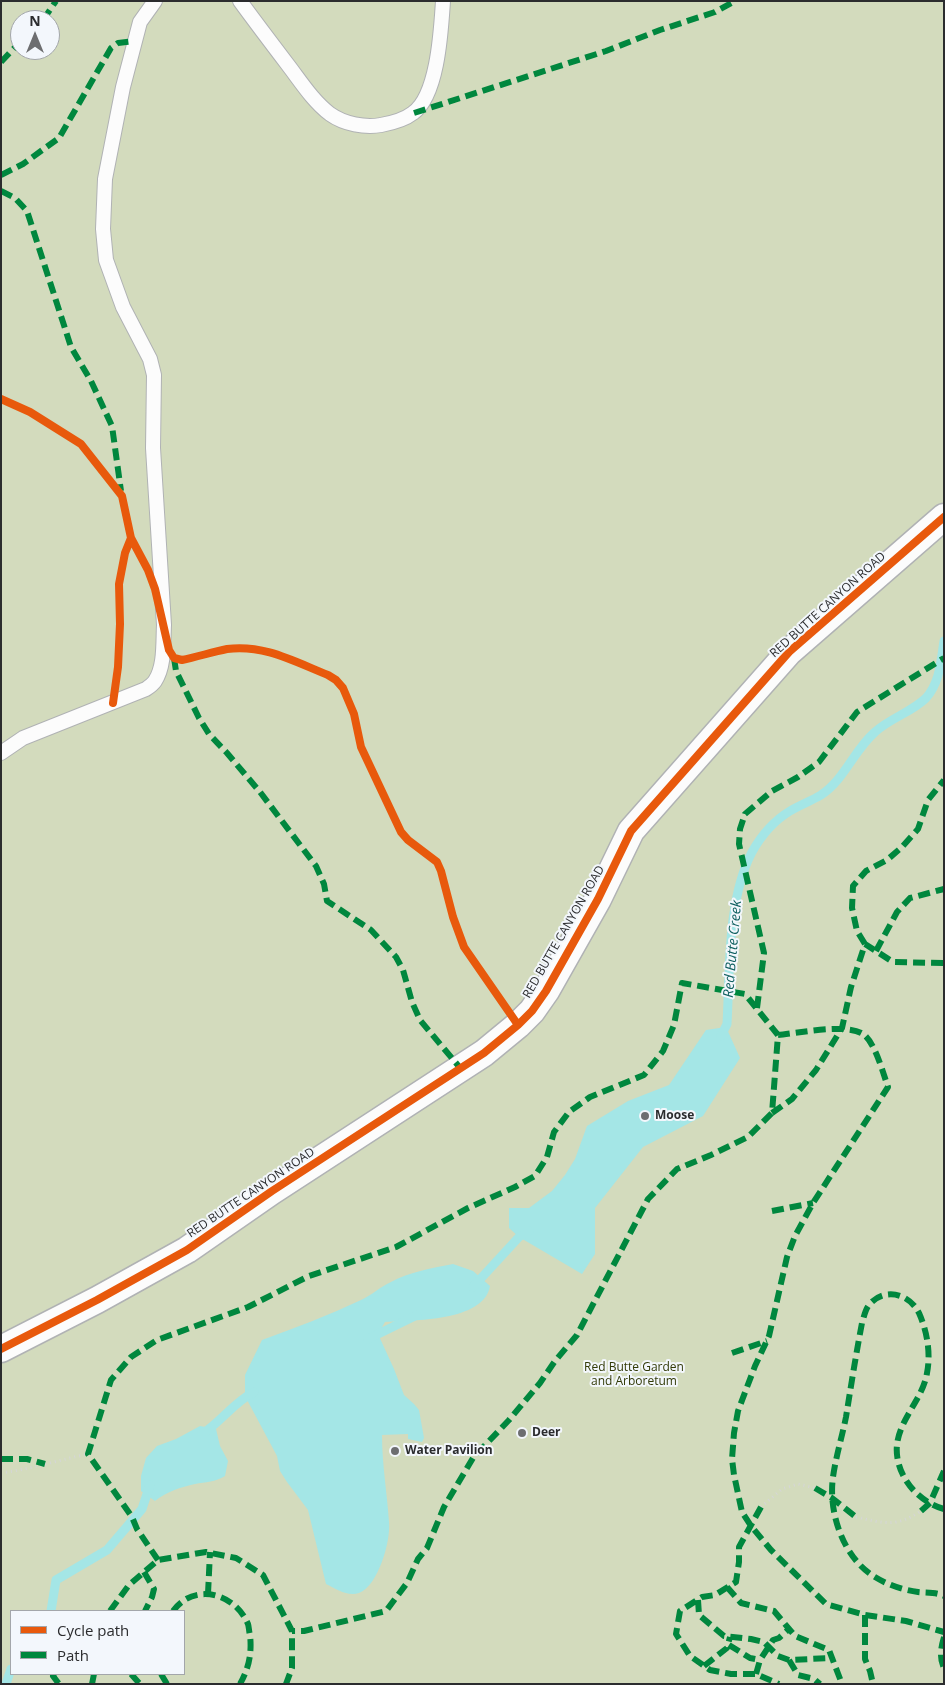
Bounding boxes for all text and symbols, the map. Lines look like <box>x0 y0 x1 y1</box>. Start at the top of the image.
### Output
north arrow <box>10 10 60 60</box>
text: N <box>29 11 41 30</box>
street label: RED BUTTE CANYON ROAD <box>767 549 889 661</box>
street label: RED BUTTE CANYON ROAD <box>520 863 608 1001</box>
water label: Red Butte Creek <box>720 900 746 998</box>
place label: Moose <box>655 1109 694 1123</box>
marker: Moose <box>639 1110 651 1122</box>
street label: RED BUTTE CANYON ROAD <box>184 1145 318 1241</box>
park label: Red Butte Garden and Arboretum <box>584 1361 684 1389</box>
place label: Deer <box>532 1426 561 1440</box>
marker: Deer <box>516 1427 528 1439</box>
place label: Water Pavilion <box>405 1444 493 1458</box>
marker: Water Pavilion <box>389 1445 401 1457</box>
legend <box>10 1610 185 1675</box>
text: Cycle path <box>57 1620 129 1640</box>
text: Path <box>57 1645 89 1665</box>

